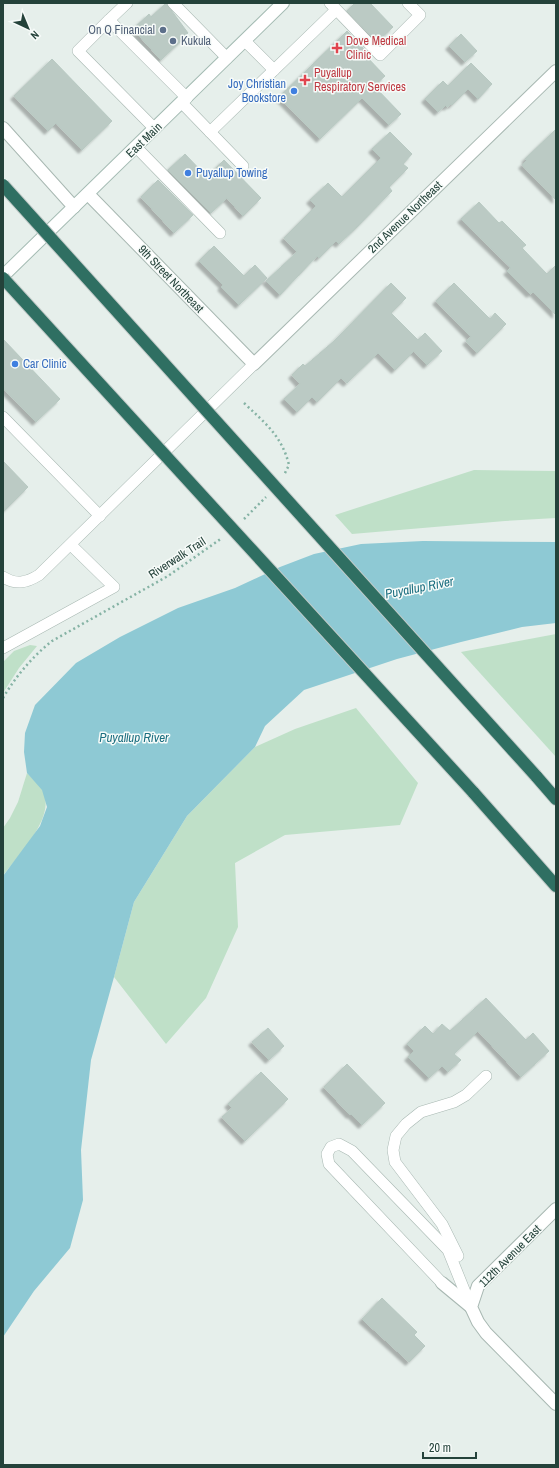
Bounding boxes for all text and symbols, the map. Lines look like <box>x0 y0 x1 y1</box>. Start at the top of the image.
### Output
north arrow <box>8 8 48 48</box>
place label: On Q Financial <box>88 22 155 38</box>
marker: On Q Financial <box>158 25 168 35</box>
text: N <box>28 28 42 42</box>
place label: Kukula <box>181 33 212 49</box>
place label: Dove Medical Clinic <box>346 33 406 63</box>
marker: Kukula <box>168 36 178 46</box>
marker: Dove Medical Clinic <box>331 42 343 54</box>
place label: Puyallup Respiratory Services <box>314 65 406 95</box>
marker: Puyallup Respiratory Services <box>299 74 311 86</box>
place label: Joy Christian Bookstore <box>228 76 286 106</box>
marker: Joy Christian Bookstore <box>289 86 299 96</box>
street label: East Main <box>123 119 165 161</box>
place label: Puyallup Towing <box>196 165 268 181</box>
marker: Puyallup Towing <box>183 168 193 178</box>
street label: 2nd Avenue Northeast <box>364 177 446 257</box>
street label: 9th Street Northeast <box>135 242 208 316</box>
place label: Car Clinic <box>23 356 67 372</box>
marker: Car Clinic <box>10 359 20 369</box>
street label: Riverwalk Trail <box>145 534 209 582</box>
water label: Puyallup River <box>383 572 455 602</box>
water label: Puyallup River <box>99 729 169 746</box>
street label: 112th Avenue East <box>475 1221 545 1291</box>
scale bar <box>423 1434 476 1460</box>
text: 20 m <box>429 1440 451 1456</box>

